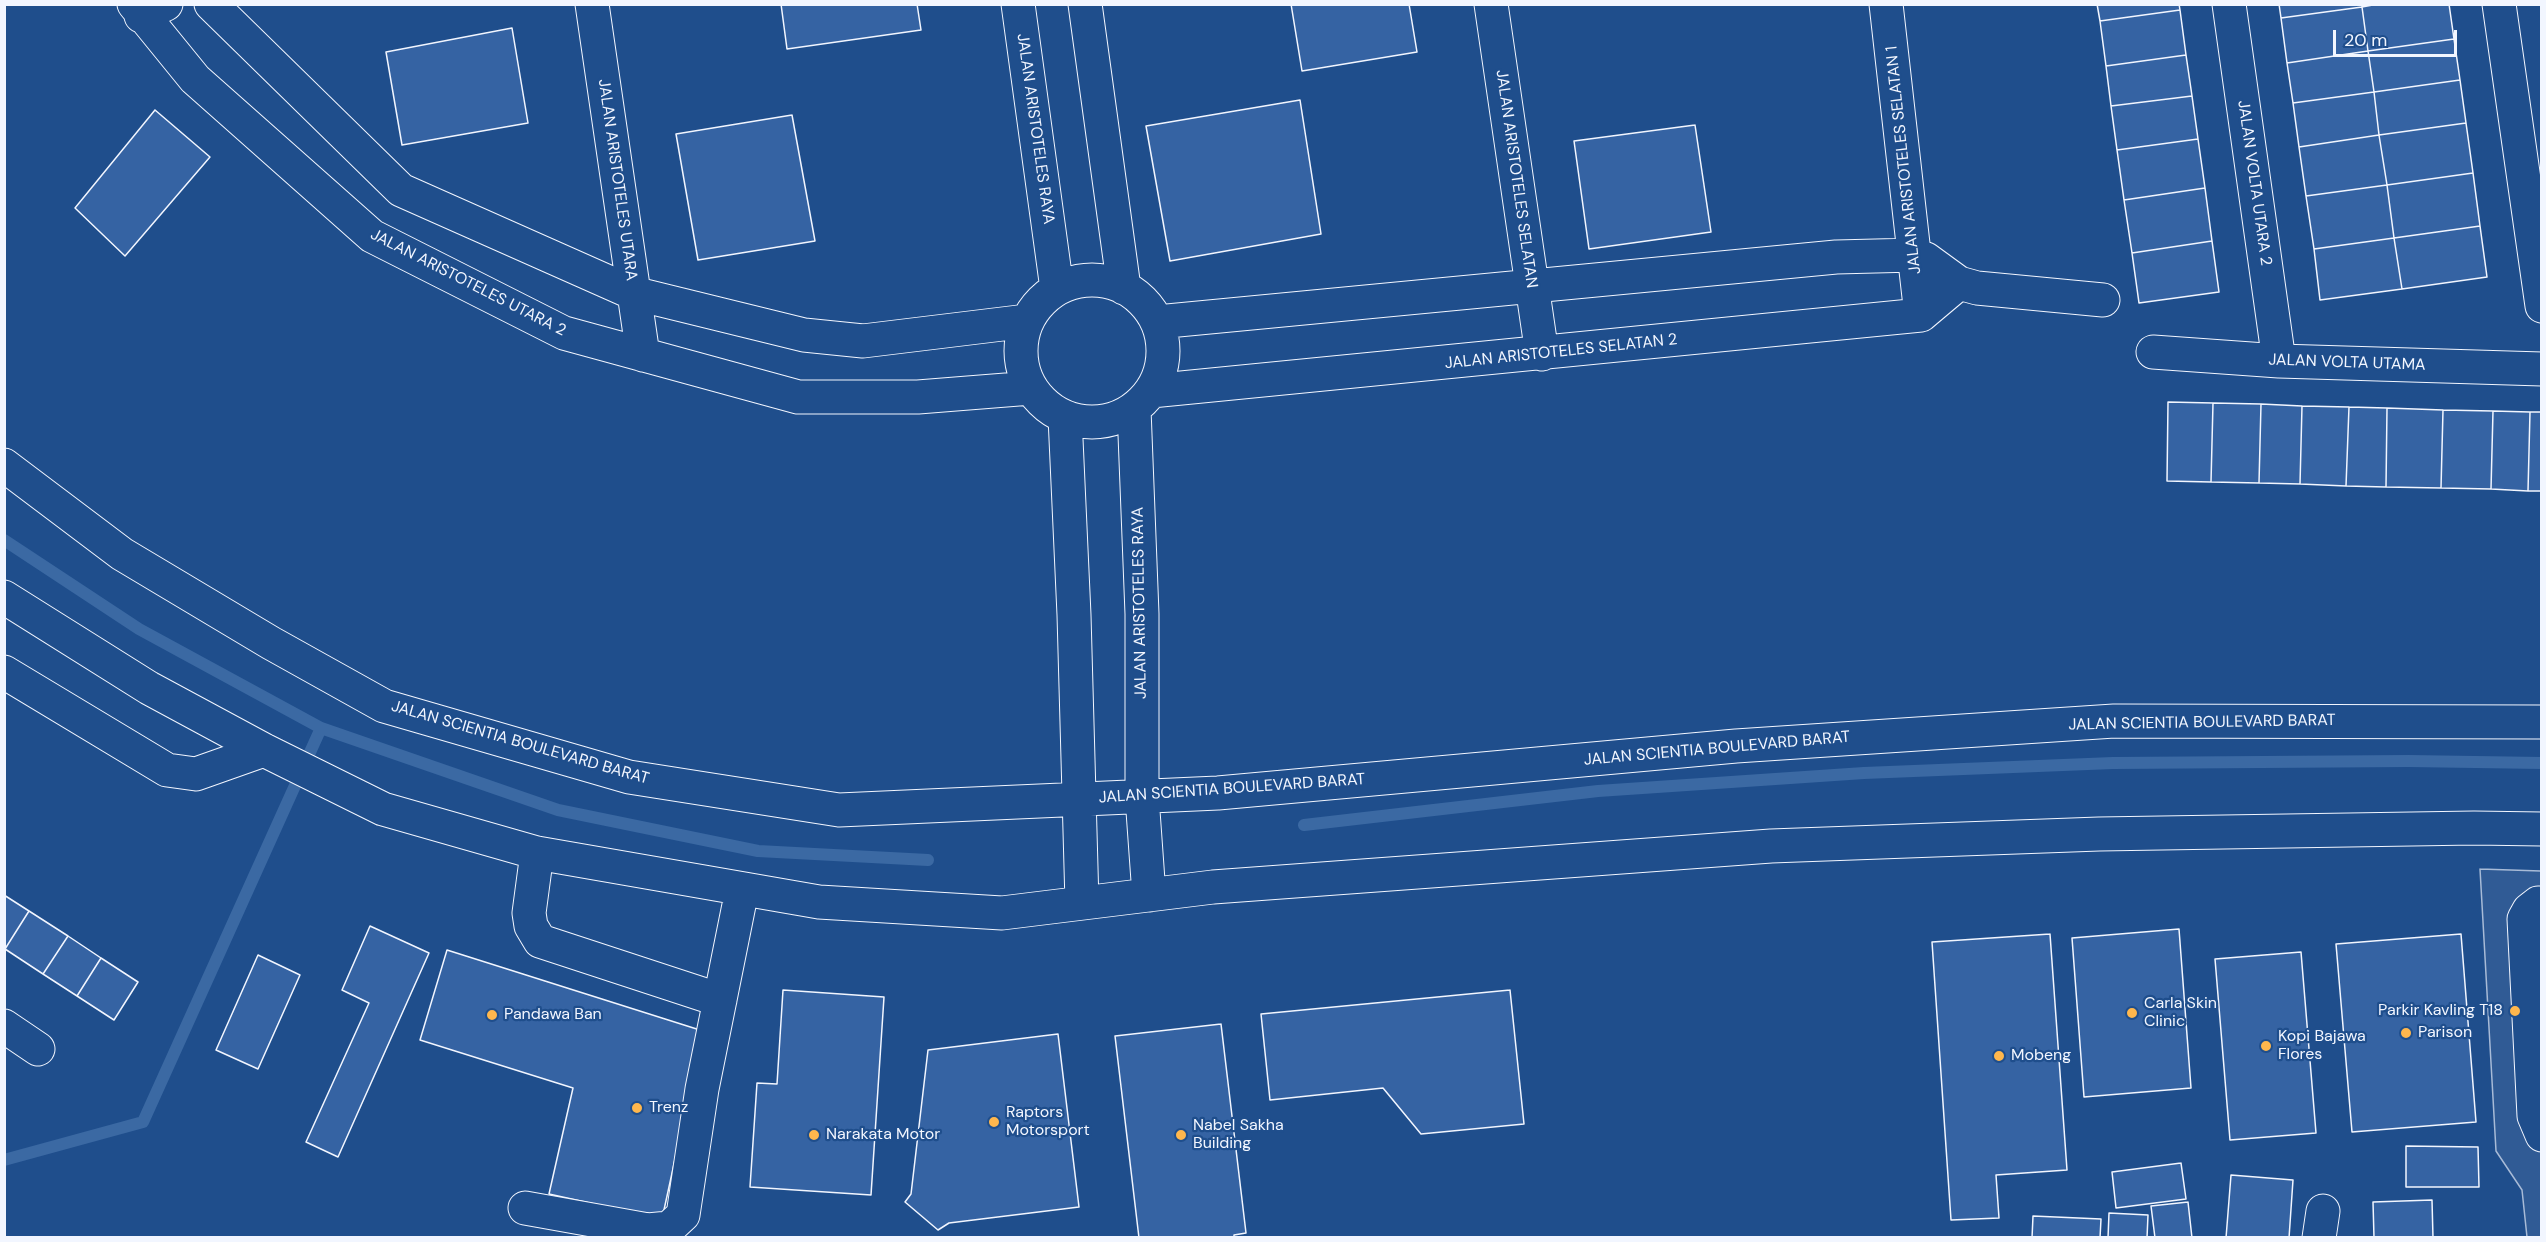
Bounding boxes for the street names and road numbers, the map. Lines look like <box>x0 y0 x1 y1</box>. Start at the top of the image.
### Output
street label: JALAN ARISTOTELES RAYA <box>1012 32 1058 226</box>
street label: JALAN ARISTOTELES SELATAN 1 <box>1882 45 1926 275</box>
street label: JALAN ARISTOTELES SELATAN <box>1491 69 1541 289</box>
street label: JALAN ARISTOTELES UTARA <box>593 78 641 282</box>
street label: JALAN VOLTA UTARA 2 <box>2233 99 2275 267</box>
street label: JALAN ARISTOTELES UTARA 2 <box>367 225 569 341</box>
street label: JALAN ARISTOTELES SELATAN 2 <box>1444 330 1678 374</box>
street label: JALAN VOLTA UTAMA <box>2268 351 2426 375</box>
street label: JALAN ARISTOTELES RAYA <box>1129 507 1151 699</box>
street label: JALAN SCIENTIA BOULEVARD BARAT <box>389 697 651 789</box>
street label: JALAN SCIENTIA BOULEVARD BARAT <box>2068 711 2336 735</box>
street label: JALAN SCIENTIA BOULEVARD BARAT <box>1583 728 1851 770</box>
street label: JALAN SCIENTIA BOULEVARD BARAT <box>1098 770 1366 808</box>

